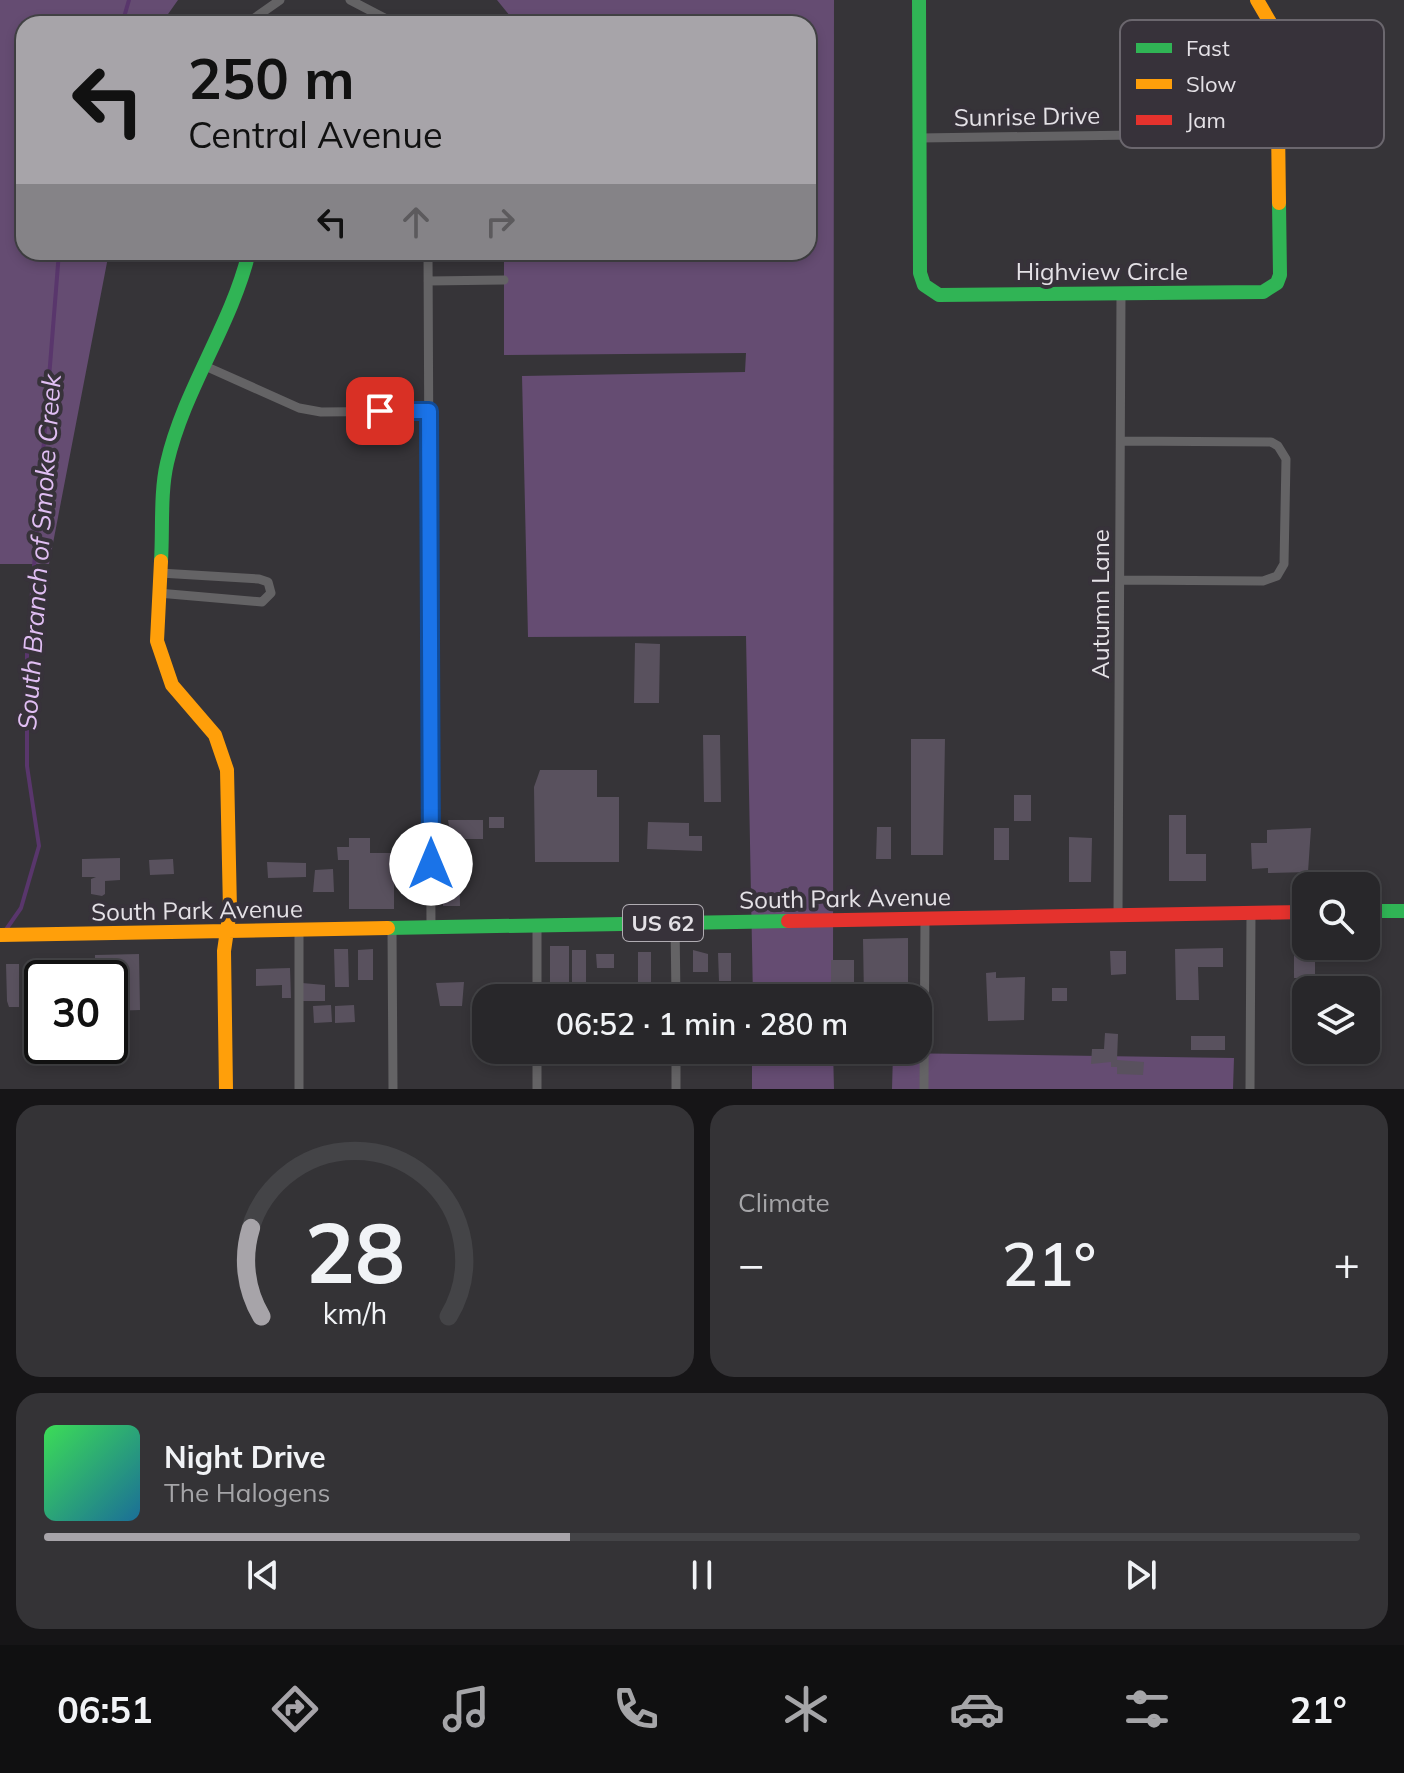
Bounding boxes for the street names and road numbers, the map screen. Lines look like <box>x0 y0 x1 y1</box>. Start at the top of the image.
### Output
street label: Sunrise Drive <box>953 100 1101 132</box>
street label: Highview Circle <box>1016 256 1188 286</box>
street label: Autumn Lane <box>1085 529 1115 679</box>
street label: South Park Avenue <box>739 881 951 915</box>
street label: South Park Avenue <box>91 893 303 927</box>
road number: US 62 <box>623 905 703 941</box>

